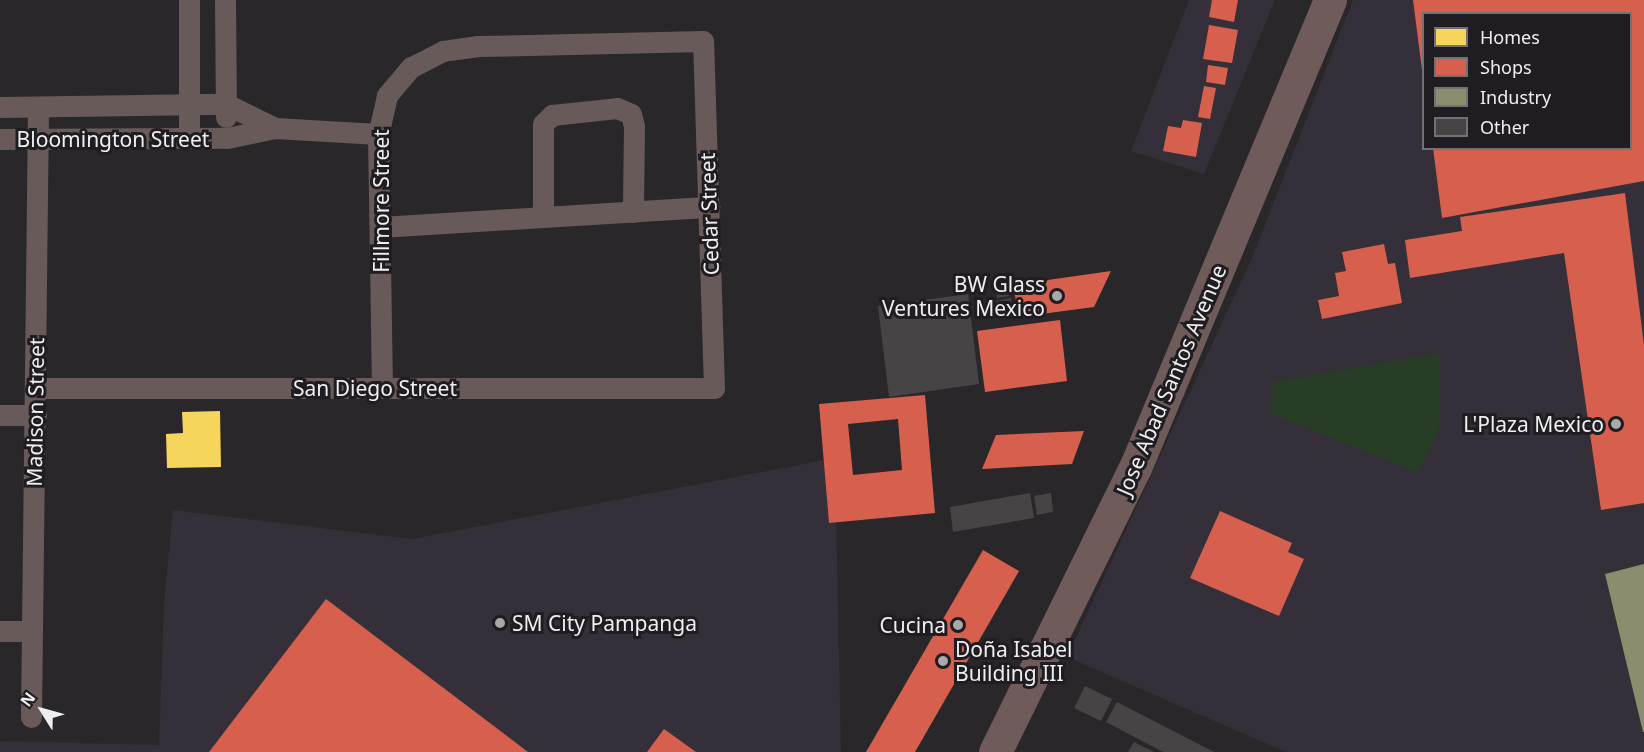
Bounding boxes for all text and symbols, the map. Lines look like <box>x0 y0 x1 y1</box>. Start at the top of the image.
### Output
legend <box>1422 12 1632 150</box>
text: Homes <box>1480 25 1540 49</box>
text: Shops <box>1480 55 1532 79</box>
text: Industry <box>1480 85 1551 109</box>
text: Other <box>1480 115 1529 139</box>
street label: Bloomington Street <box>17 126 209 152</box>
street label: Fillmore Street <box>368 129 394 273</box>
street label: Cedar Street <box>694 152 724 276</box>
street label: Jose Abad Santos Avenue <box>1111 261 1231 499</box>
place label: BW Glass Ventures Mexico <box>882 271 1045 321</box>
marker: BW Glass Ventures Mexico <box>1050 289 1064 303</box>
street label: Madison Street <box>21 337 49 487</box>
street label: San Diego Street <box>293 375 457 401</box>
place label: L'Plaza Mexico <box>1463 411 1604 437</box>
marker: L'Plaza Mexico <box>1609 417 1623 431</box>
place label: SM City Pampanga <box>512 610 697 636</box>
place label: Cucina <box>879 612 946 638</box>
marker: SM City Pampanga <box>493 616 507 630</box>
marker: Cucina <box>951 618 965 632</box>
place label: Doña Isabel Building III <box>955 636 1072 686</box>
marker: Doña Isabel Building III <box>936 654 950 668</box>
north arrow <box>12 680 72 740</box>
text: N <box>15 687 40 711</box>

